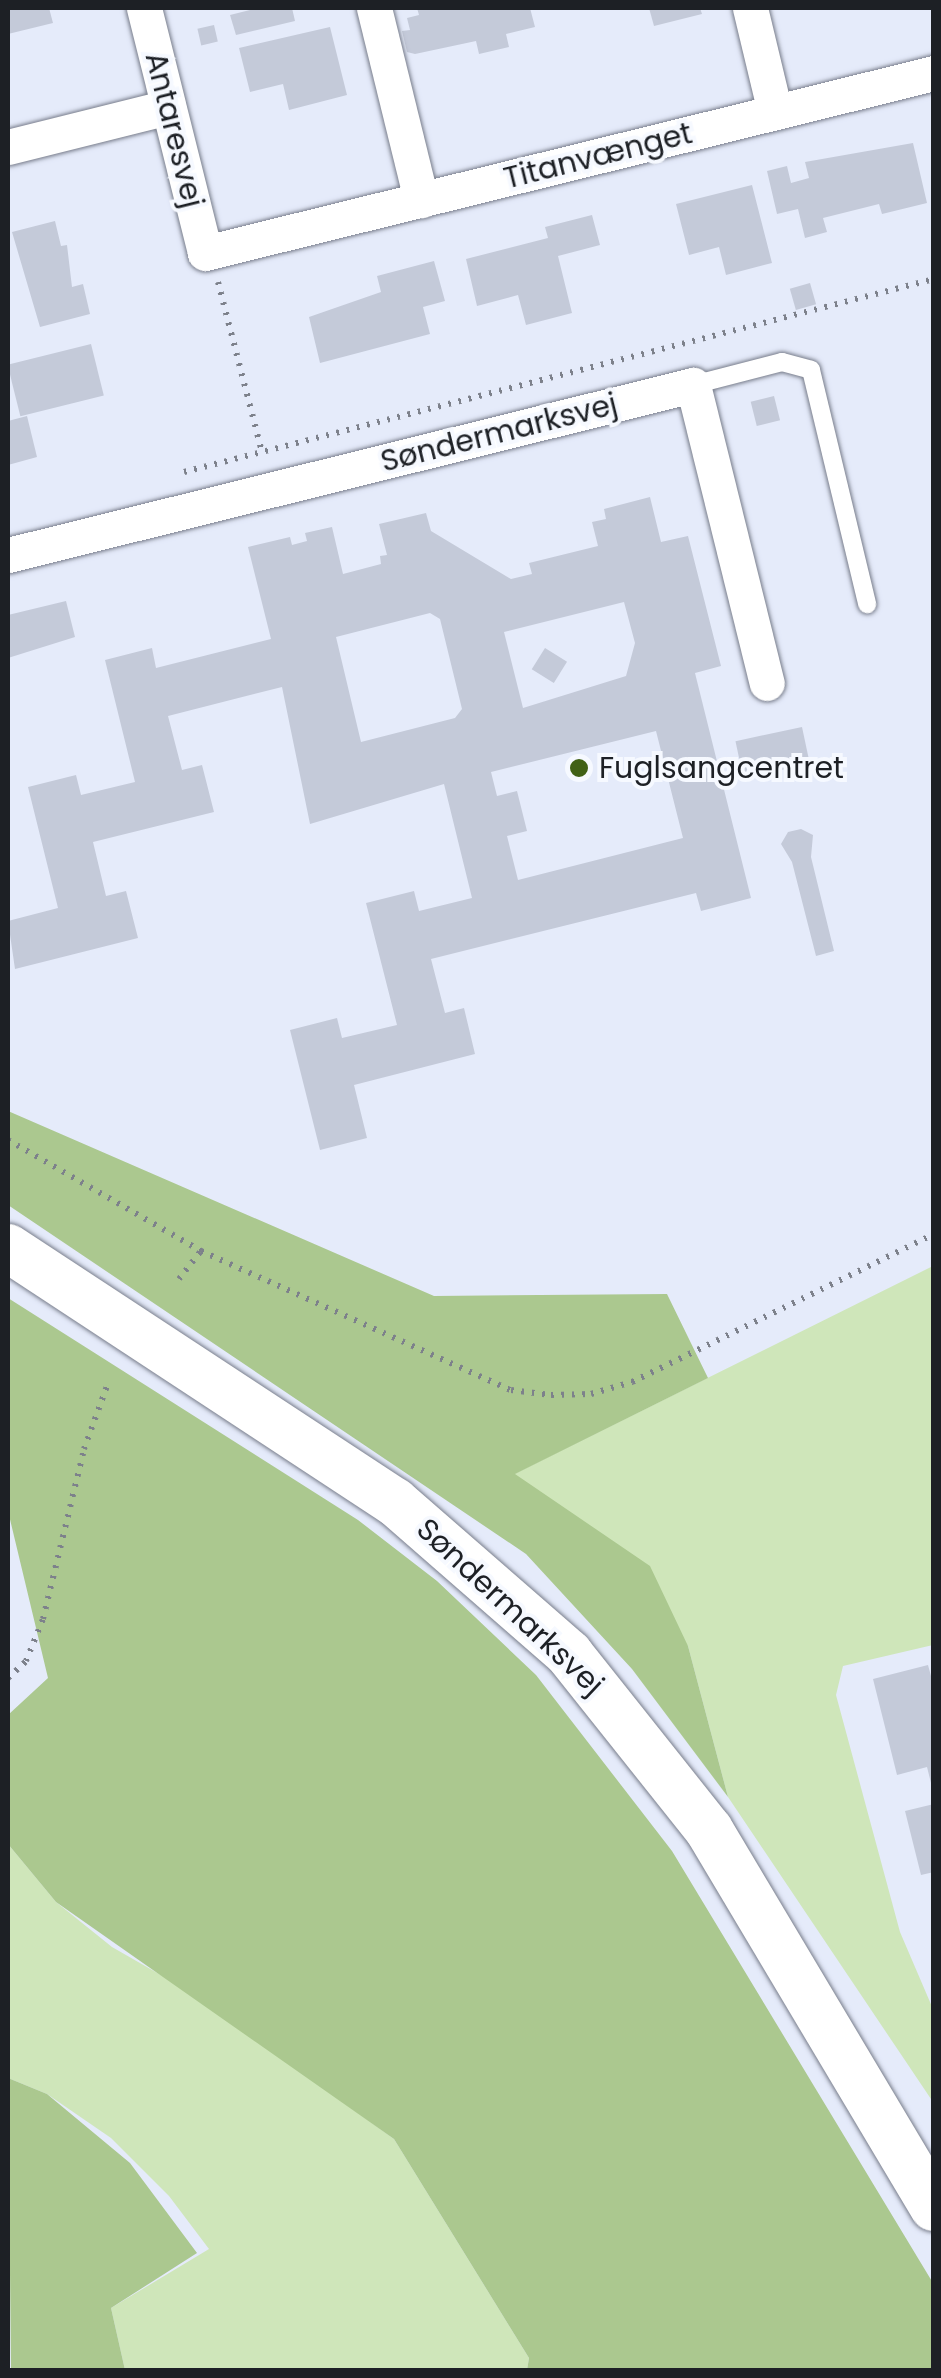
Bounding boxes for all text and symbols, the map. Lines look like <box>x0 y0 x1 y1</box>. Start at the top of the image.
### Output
street label: Antaresvej <box>137 49 211 211</box>
street label: Titanvænget <box>500 115 696 197</box>
street label: Søndermarksvej <box>377 386 621 480</box>
place label: Fuglsangcentret <box>599 750 844 786</box>
marker: Fuglsangcentret <box>568 757 590 779</box>
street label: Søndermarksvej <box>409 1511 611 1703</box>

